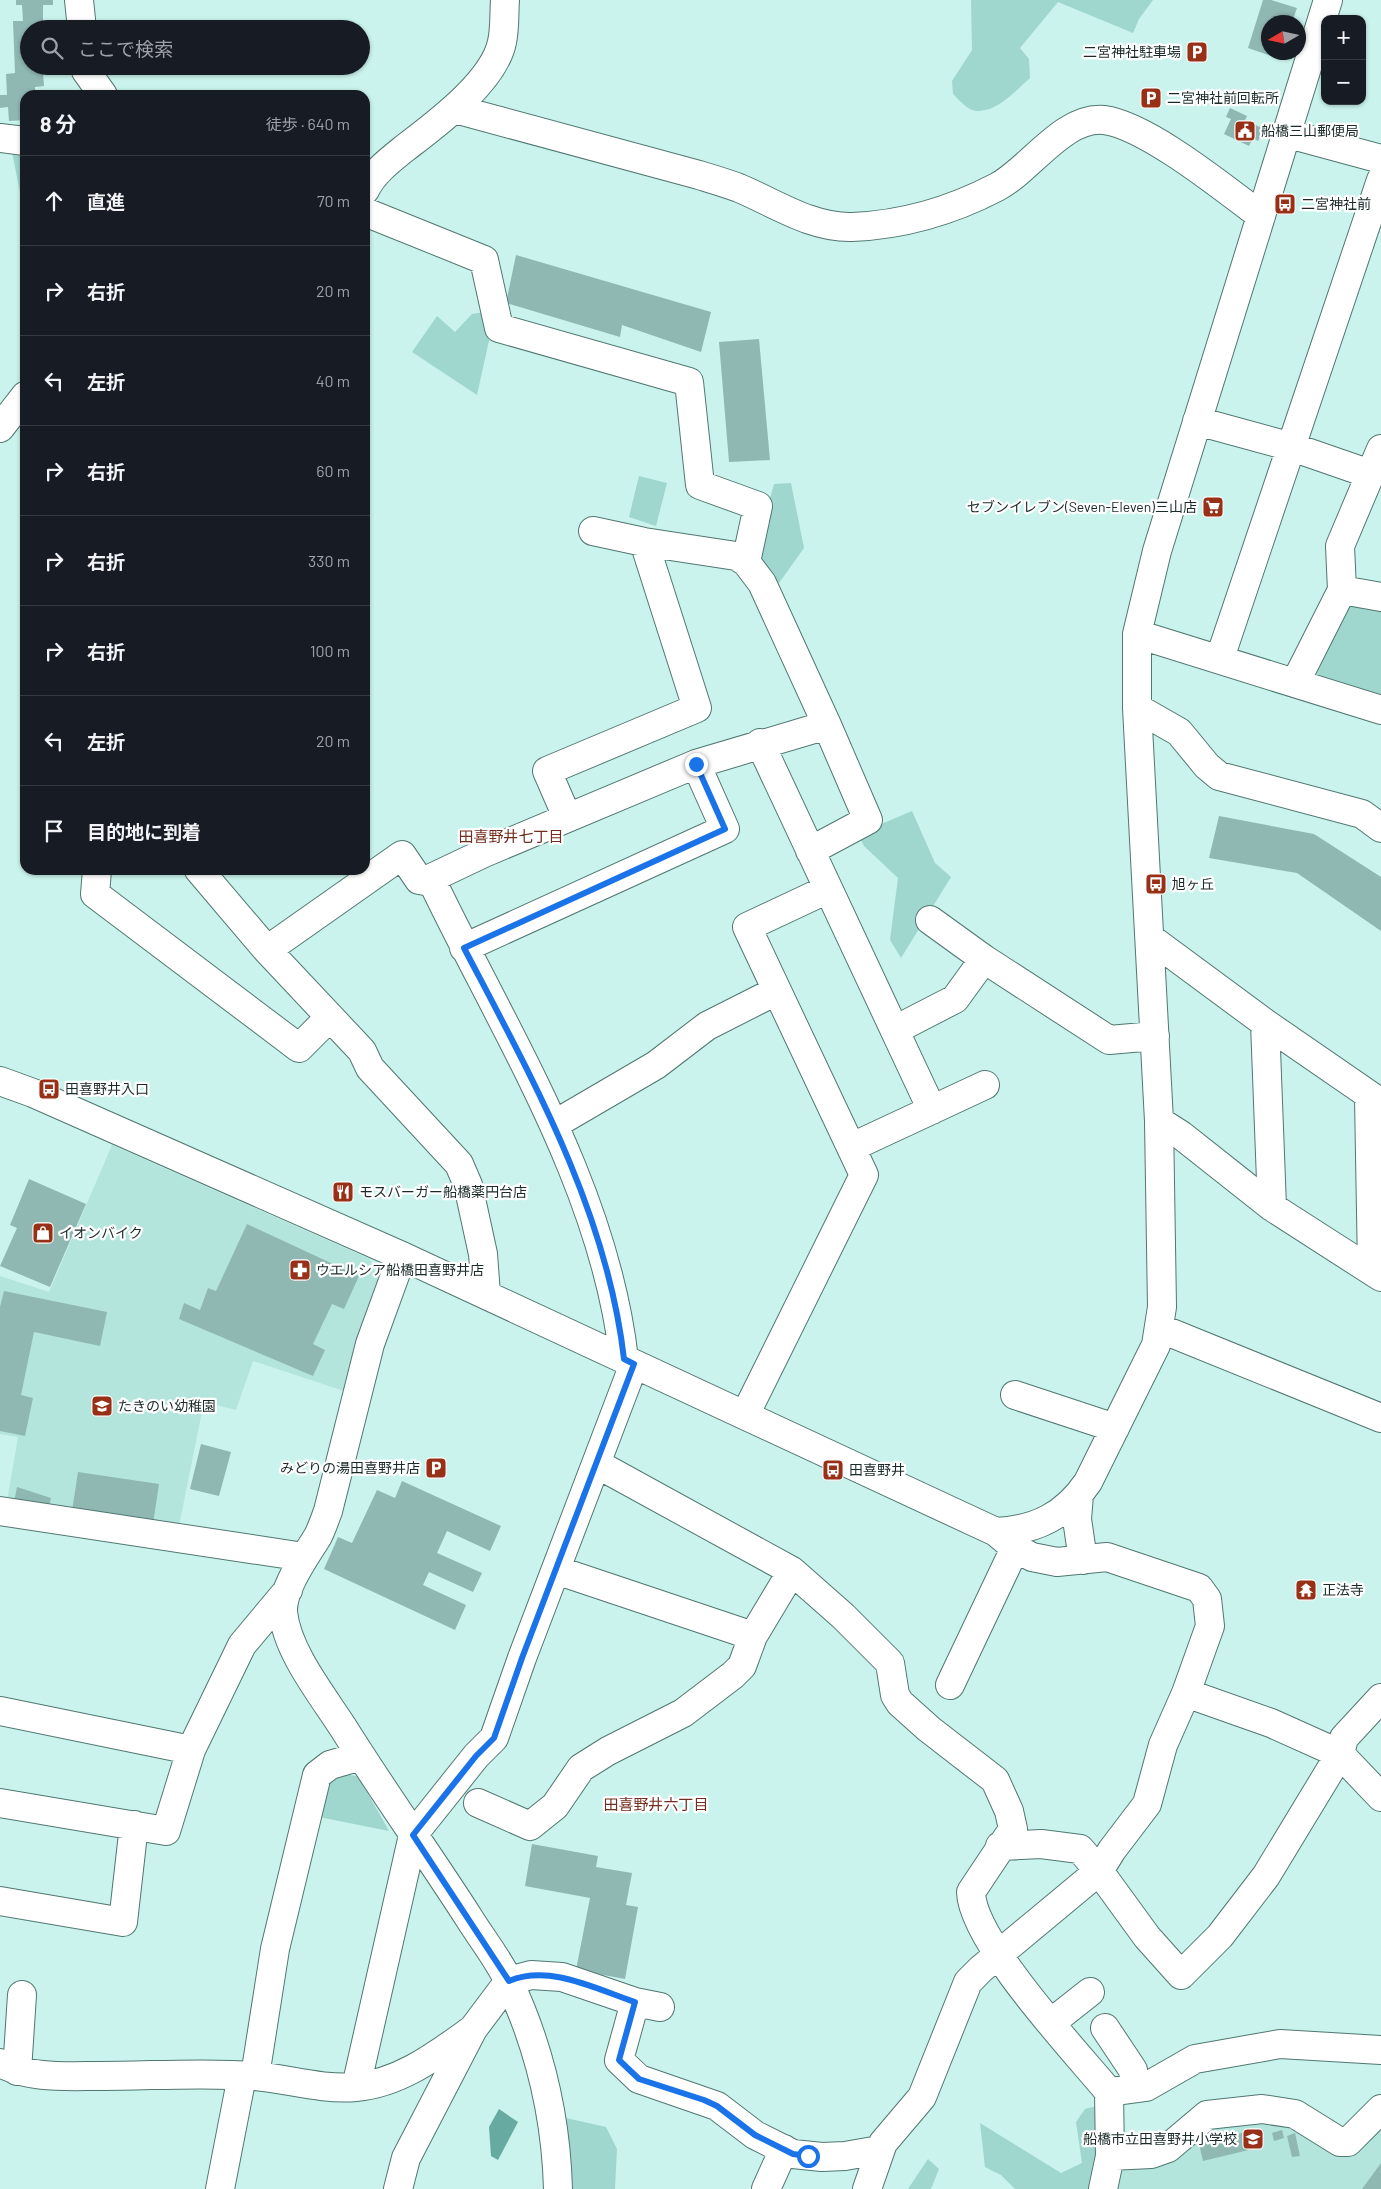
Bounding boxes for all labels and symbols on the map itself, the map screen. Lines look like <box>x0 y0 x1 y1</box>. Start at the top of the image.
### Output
north arrow <box>1261 15 1306 60</box>
parking icon: 二宮神社駐車場 <box>1185 40 1209 64</box>
place label: 二宮神社駐車場 <box>1083 43 1181 60</box>
parking icon: 二宮神社前回転所 <box>1139 86 1163 110</box>
place label: 二宮神社前回転所 <box>1167 89 1279 106</box>
public building icon: 船橋三山郵便局 <box>1233 119 1257 143</box>
place label: 船橋三山郵便局 <box>1261 122 1359 139</box>
bus stop icon: 二宮神社前 <box>1273 192 1297 216</box>
place label: 二宮神社前 <box>1301 195 1371 212</box>
supermarket icon: セブンイレブン(Seven-Eleven)三山店 <box>1201 495 1225 519</box>
place label: セブンイレブン(Seven-Eleven)三山店 <box>967 498 1197 515</box>
route end <box>685 753 708 776</box>
district label: 田喜野井七丁目 <box>458 827 564 845</box>
bus stop icon: 旭ヶ丘 <box>1144 872 1168 896</box>
place label: 旭ヶ丘 <box>1172 875 1214 892</box>
bus stop icon: 田喜野井入口 <box>37 1077 61 1101</box>
place label: 田喜野井入口 <box>65 1080 149 1097</box>
restaurant icon: モスバーガー船橋薬円台店 <box>331 1180 355 1204</box>
place label: モスバーガー船橋薬円台店 <box>359 1183 527 1200</box>
shop icon: イオンバイク <box>31 1221 55 1245</box>
place label: イオンバイク <box>59 1224 143 1241</box>
pharmacy icon: ウエルシア船橋田喜野井店 <box>288 1258 312 1282</box>
place label: ウエルシア船橋田喜野井店 <box>316 1261 484 1278</box>
school or university icon: たきのい幼稚園 <box>90 1394 114 1418</box>
place label: たきのい幼稚園 <box>118 1397 216 1414</box>
parking icon: みどりの湯田喜野井店 <box>424 1456 448 1480</box>
bus stop icon: 田喜野井 <box>821 1458 845 1482</box>
place label: みどりの湯田喜野井店 <box>280 1459 420 1476</box>
place label: 田喜野井 <box>849 1461 905 1478</box>
temple icon: 正法寺 <box>1294 1578 1318 1602</box>
place label: 正法寺 <box>1322 1581 1364 1598</box>
district label: 田喜野井六丁目 <box>603 1795 709 1813</box>
school or university icon: 船橋市立田喜野井小学校 <box>1241 2127 1265 2151</box>
place label: 船橋市立田喜野井小学校 <box>1083 2130 1237 2147</box>
route start <box>797 2145 820 2168</box>

